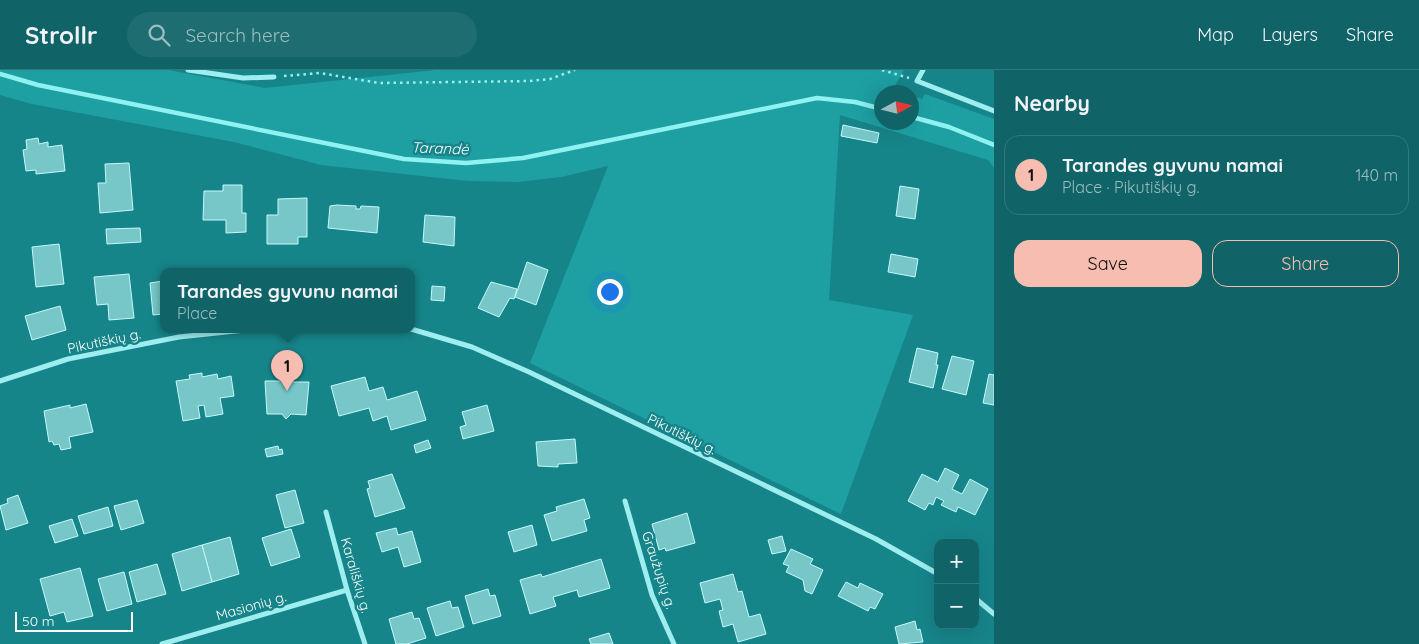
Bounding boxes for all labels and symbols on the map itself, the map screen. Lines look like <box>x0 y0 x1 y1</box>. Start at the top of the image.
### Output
north arrow <box>874 85 919 130</box>
water label: Tarandė <box>411 138 470 159</box>
your location <box>597 279 623 305</box>
street label: Pikutiškių g. <box>66 324 142 358</box>
pin: 1 <box>271 350 303 391</box>
street label: Pikutiškių g. <box>645 410 719 458</box>
street label: Graužupių g. <box>638 529 680 611</box>
street label: Karališkių g. <box>337 535 375 615</box>
street label: Masionių g. <box>214 587 288 625</box>
scale bar <box>15 609 132 632</box>

